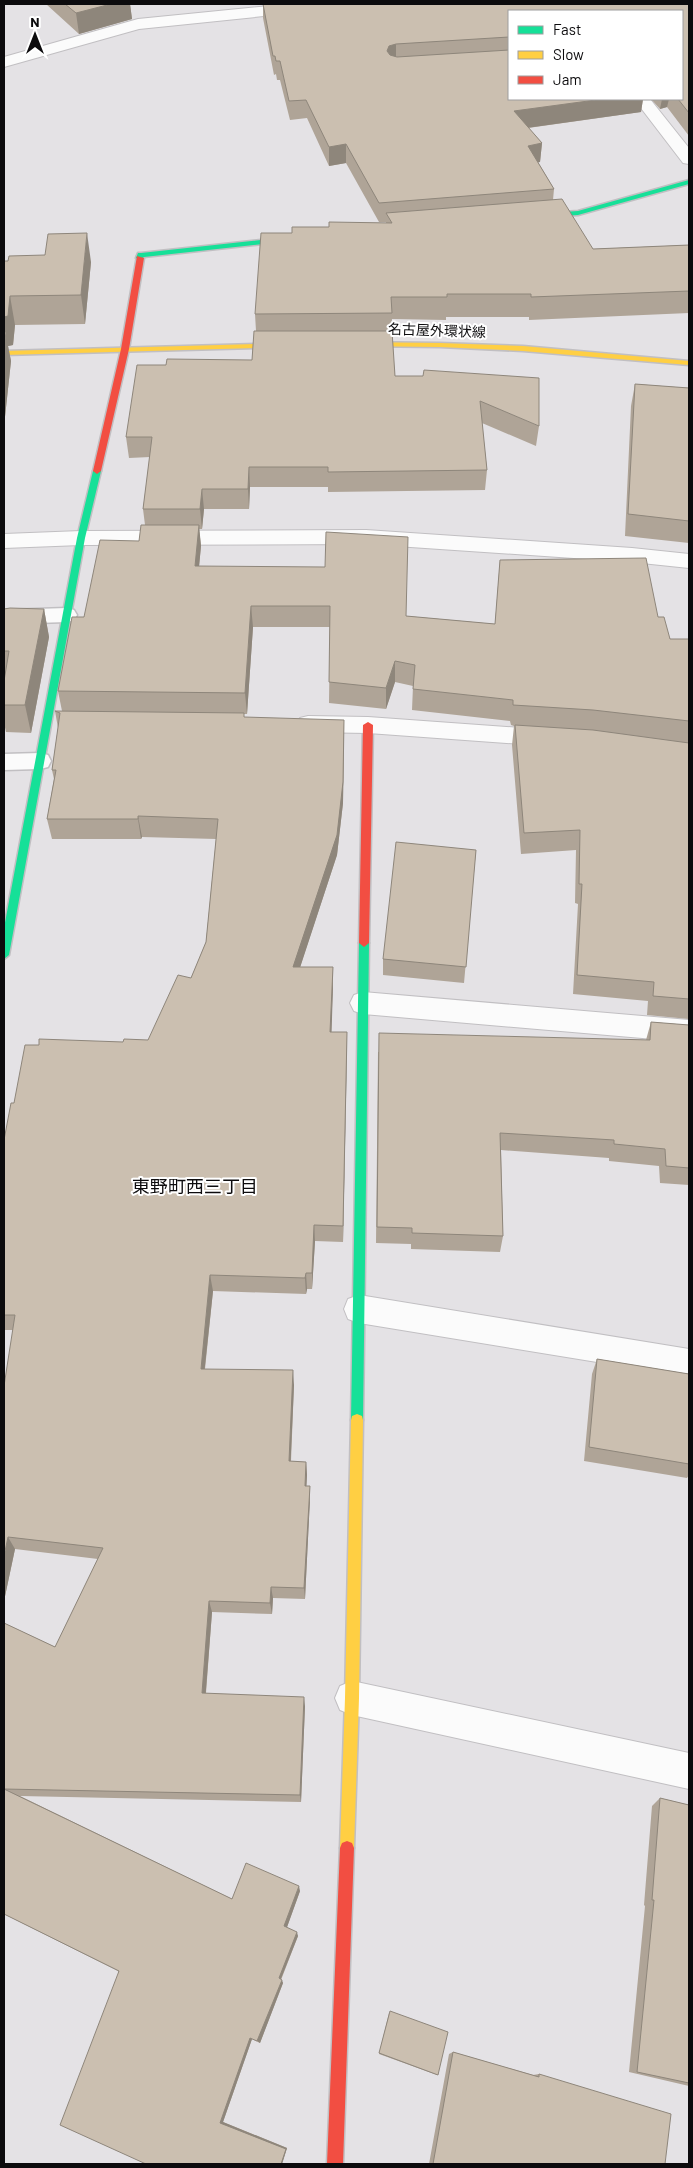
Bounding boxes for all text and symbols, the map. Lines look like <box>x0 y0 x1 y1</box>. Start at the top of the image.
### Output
north arrow <box>10 10 60 60</box>
legend <box>508 10 683 100</box>
text: N <box>30 13 40 30</box>
text: Fast <box>553 20 581 38</box>
text: Slow <box>553 45 584 63</box>
text: Jam <box>553 70 582 88</box>
street label: 名古屋外環状線 <box>388 320 486 340</box>
district label: 東野町西三丁目 <box>132 1175 258 1197</box>

